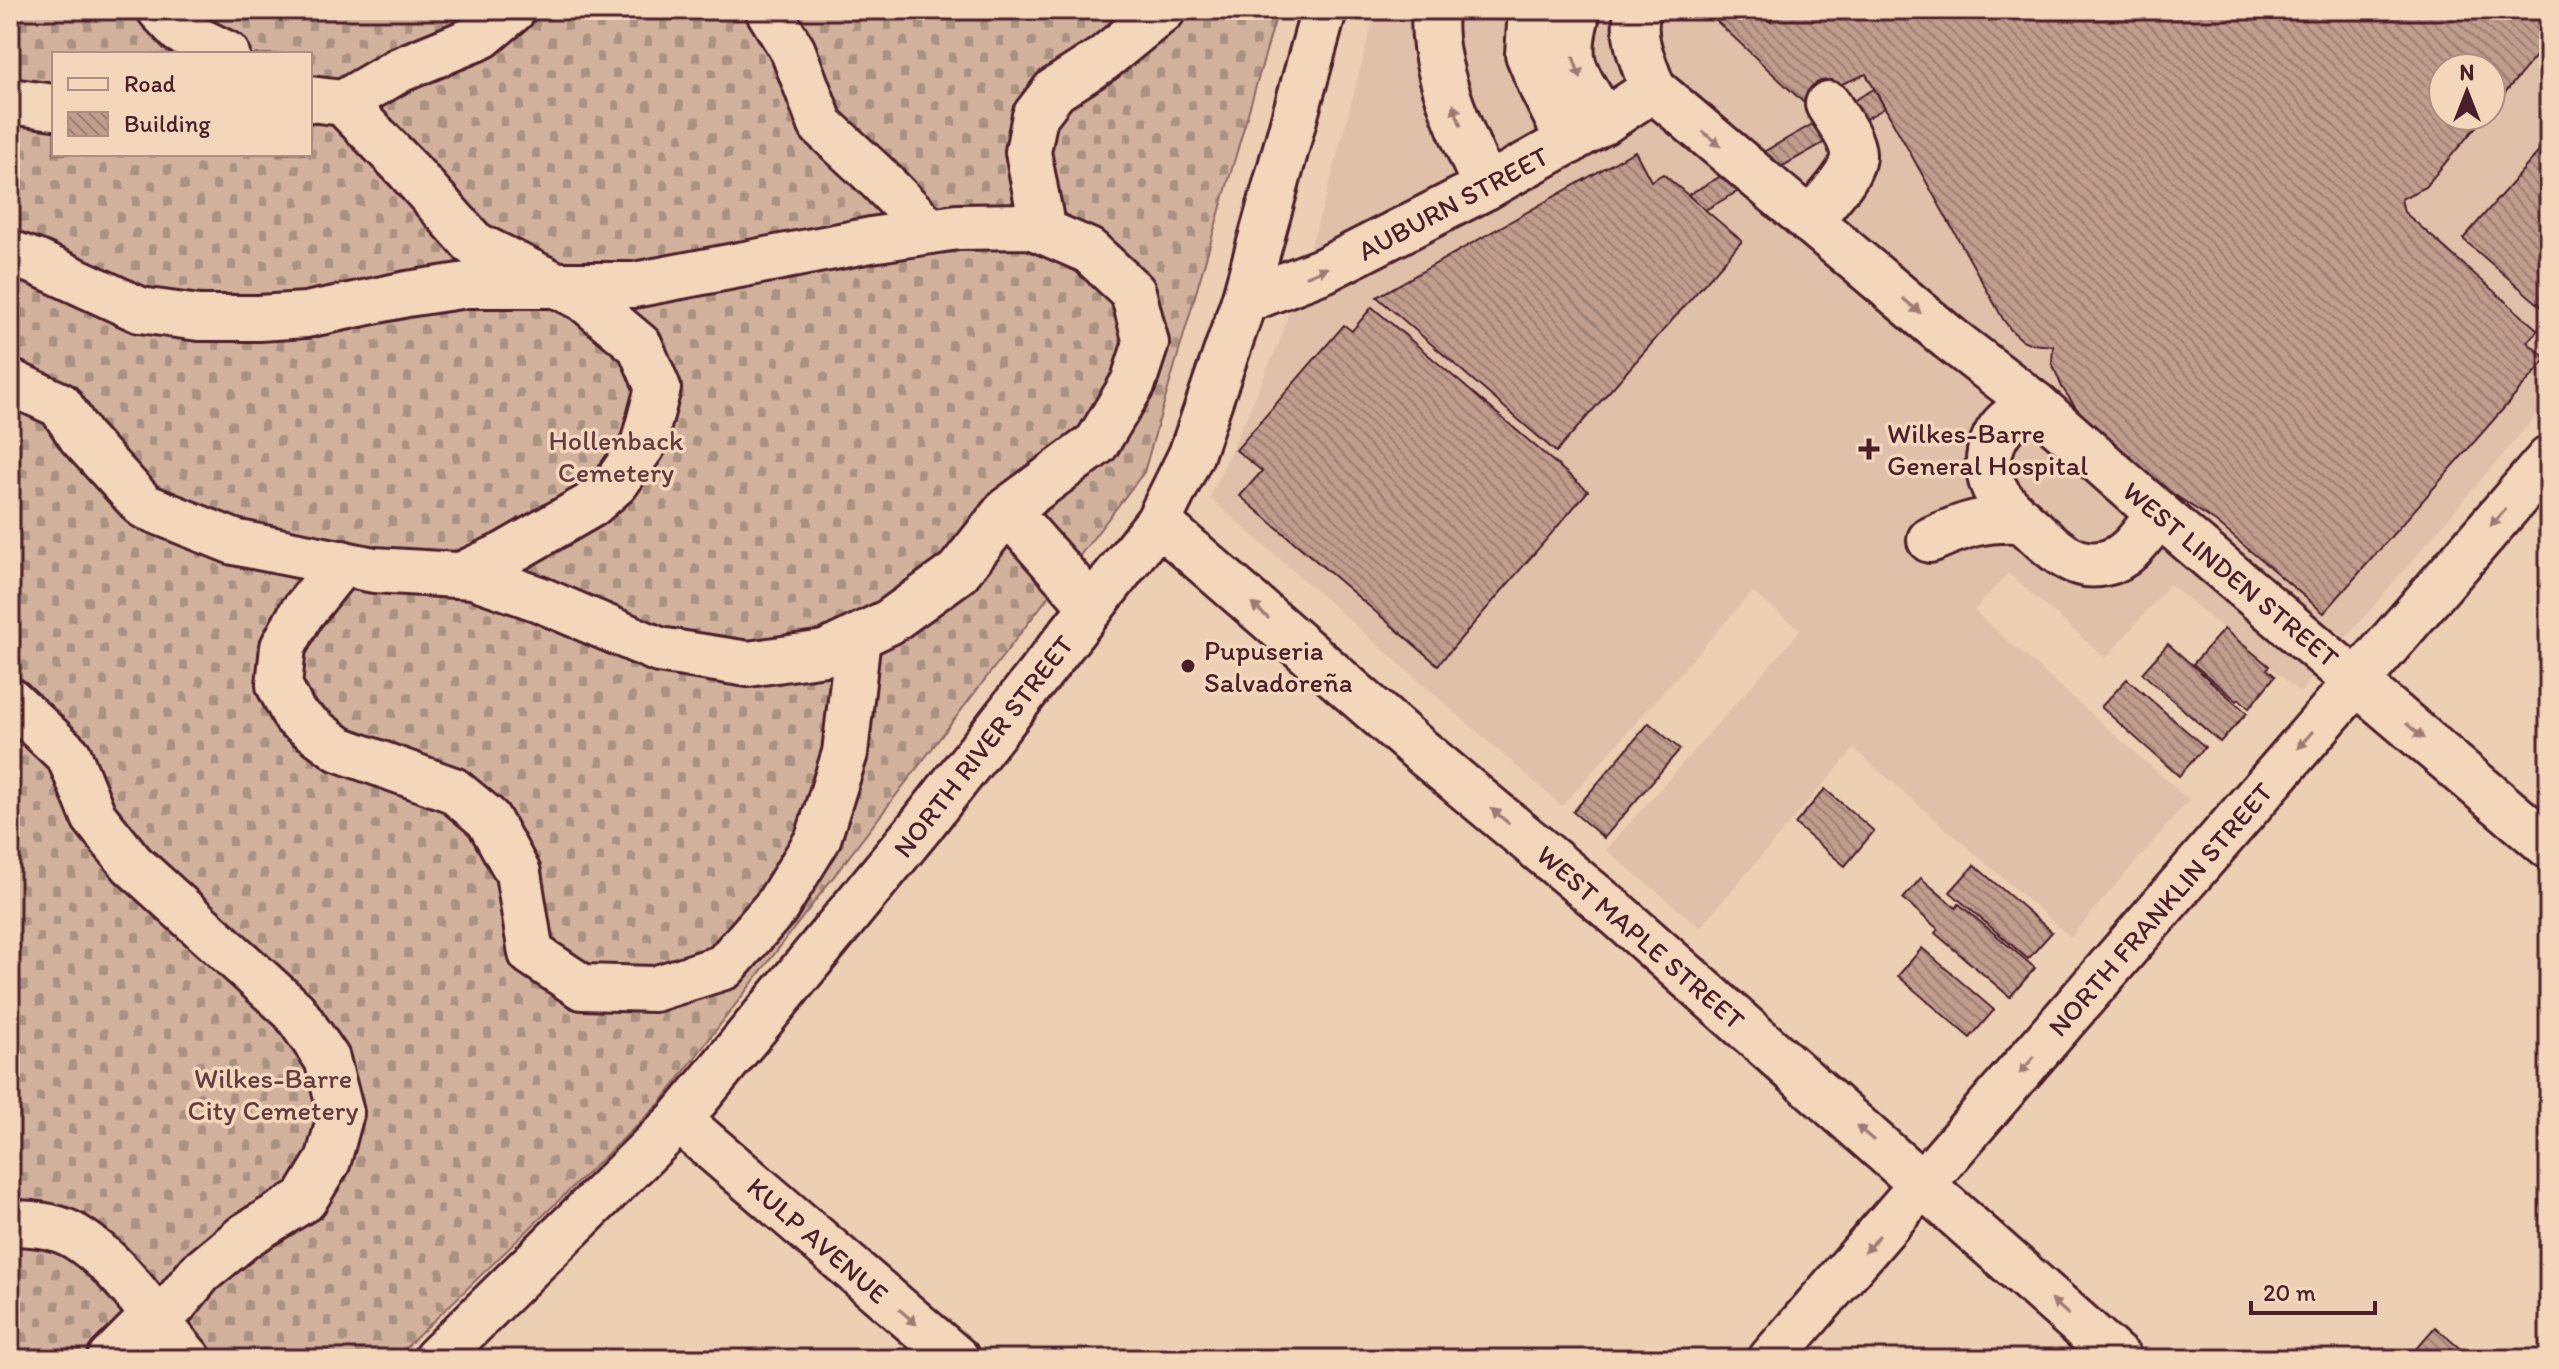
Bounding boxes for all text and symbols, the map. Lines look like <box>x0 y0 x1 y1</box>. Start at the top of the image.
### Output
legend <box>52 52 312 156</box>
north arrow <box>2427 52 2507 132</box>
one-way arrow <box>1571 57 1583 81</box>
text: N <box>2460 59 2474 86</box>
text: Road <box>124 69 176 98</box>
one-way arrow <box>1450 103 1462 127</box>
text: Building <box>124 109 211 138</box>
one-way arrow <box>1702 130 1722 147</box>
street label: AUBURN STREET <box>1352 138 1554 268</box>
one-way arrow <box>1305 266 1329 279</box>
one-way arrow <box>1901 297 1921 314</box>
place label: Wilkes-Barre General Hospital <box>1887 416 2088 482</box>
park label: Hollenback Cemetery <box>548 423 684 489</box>
marker: Wilkes-Barre General Hospital <box>1858 438 1880 460</box>
street label: WEST LINDEN STREET <box>2116 474 2346 675</box>
one-way arrow <box>2490 507 2507 527</box>
one-way arrow <box>1250 602 1269 620</box>
street label: NORTH RIVER STREET <box>886 628 1081 864</box>
place label: Pupuseria Salvadoreña <box>1204 633 1353 699</box>
marker: Pupuseria Salvadoreña <box>1179 657 1197 675</box>
one-way arrow <box>2406 722 2425 740</box>
one-way arrow <box>2297 729 2314 749</box>
street label: NORTH FRANKLIN STREET <box>2040 775 2280 1043</box>
one-way arrow <box>1490 808 1510 825</box>
street label: WEST MAPLE STREET <box>1530 837 1752 1037</box>
one-way arrow <box>2019 1054 2036 1074</box>
park label: Wilkes-Barre City Cemetery <box>187 1061 359 1127</box>
one-way arrow <box>1856 1125 1875 1143</box>
street label: KULP AVENUE <box>740 1169 896 1311</box>
one-way arrow <box>1864 1233 1881 1253</box>
scale bar <box>2251 1265 2375 1315</box>
text: 20 m <box>2263 1278 2316 1307</box>
one-way arrow <box>2051 1299 2071 1316</box>
one-way arrow <box>898 1308 918 1325</box>

